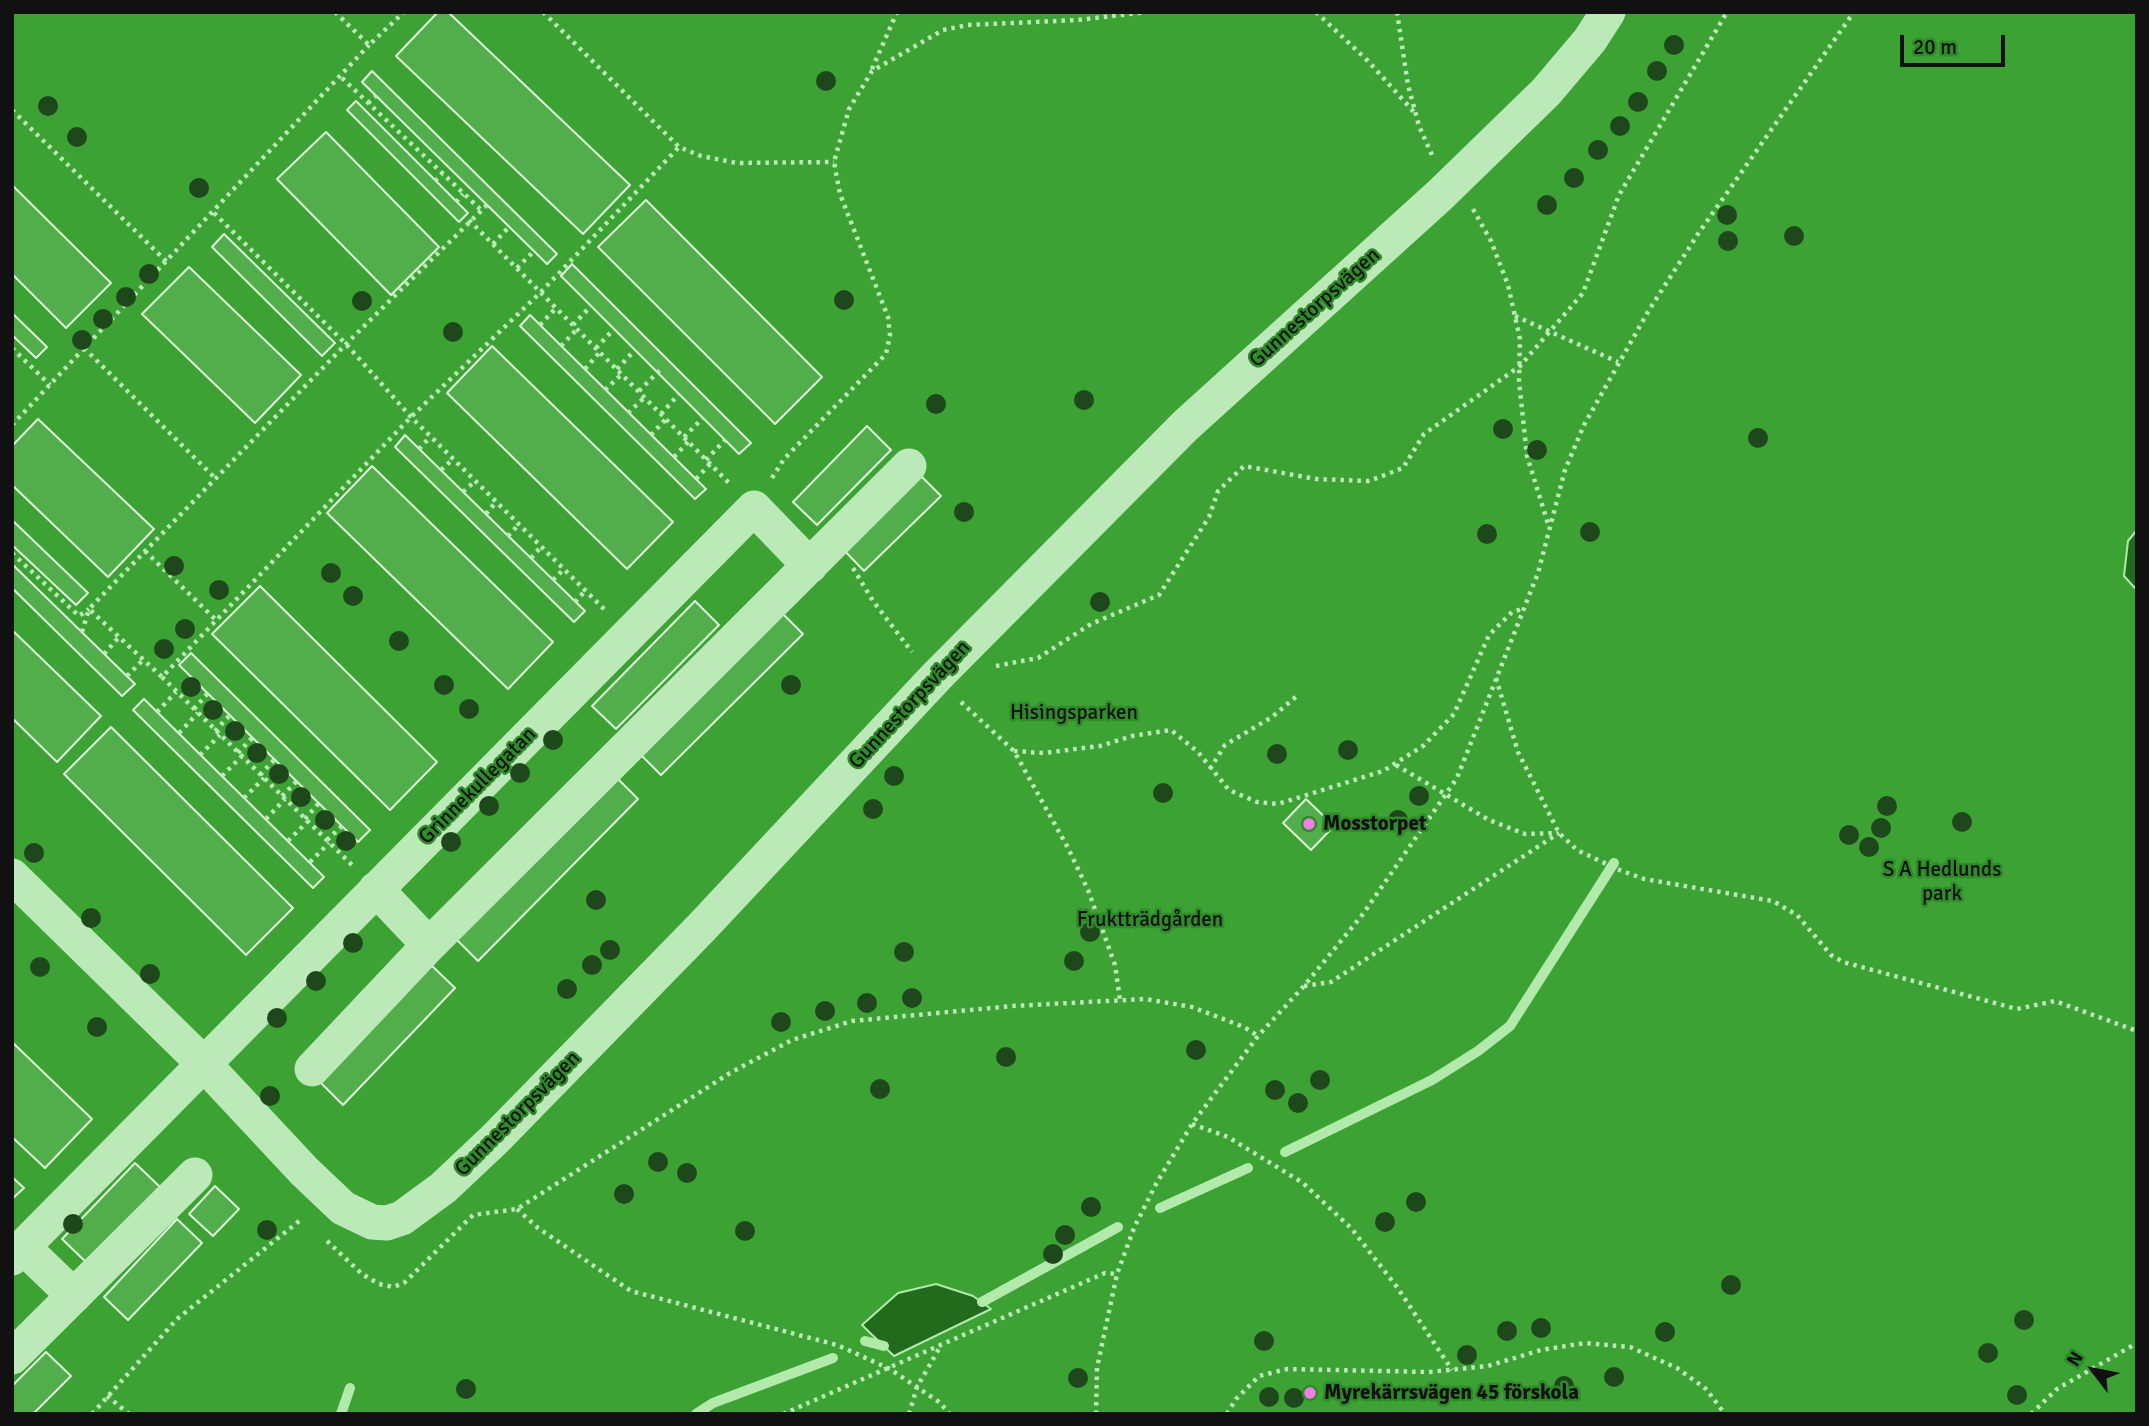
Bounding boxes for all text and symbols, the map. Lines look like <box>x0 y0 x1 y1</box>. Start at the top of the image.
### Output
scale bar <box>1904 21 2009 65</box>
text: 20 m <box>1913 34 1957 60</box>
street label: Gunnestorpsvägen <box>1245 243 1385 373</box>
street label: Gunnestorpsvägen <box>844 635 976 775</box>
park label: Hisingsparken <box>1010 700 1138 726</box>
street label: Grinnekullegatan <box>414 722 542 850</box>
place label: Mosstorpet <box>1323 811 1427 837</box>
marker: Mosstorpet <box>1301 816 1317 832</box>
park label: S A Hedlunds park <box>1883 857 2001 907</box>
park label: Fruktträdgården <box>1077 907 1223 933</box>
street label: Gunnestorpsvägen <box>450 1046 586 1182</box>
north arrow <box>2058 1335 2128 1405</box>
text: N <box>2062 1347 2089 1371</box>
place label: Myrekärrsvägen 45 förskola <box>1324 1380 1579 1406</box>
marker: Myrekärrsvägen 45 förskola <box>1302 1385 1318 1401</box>

